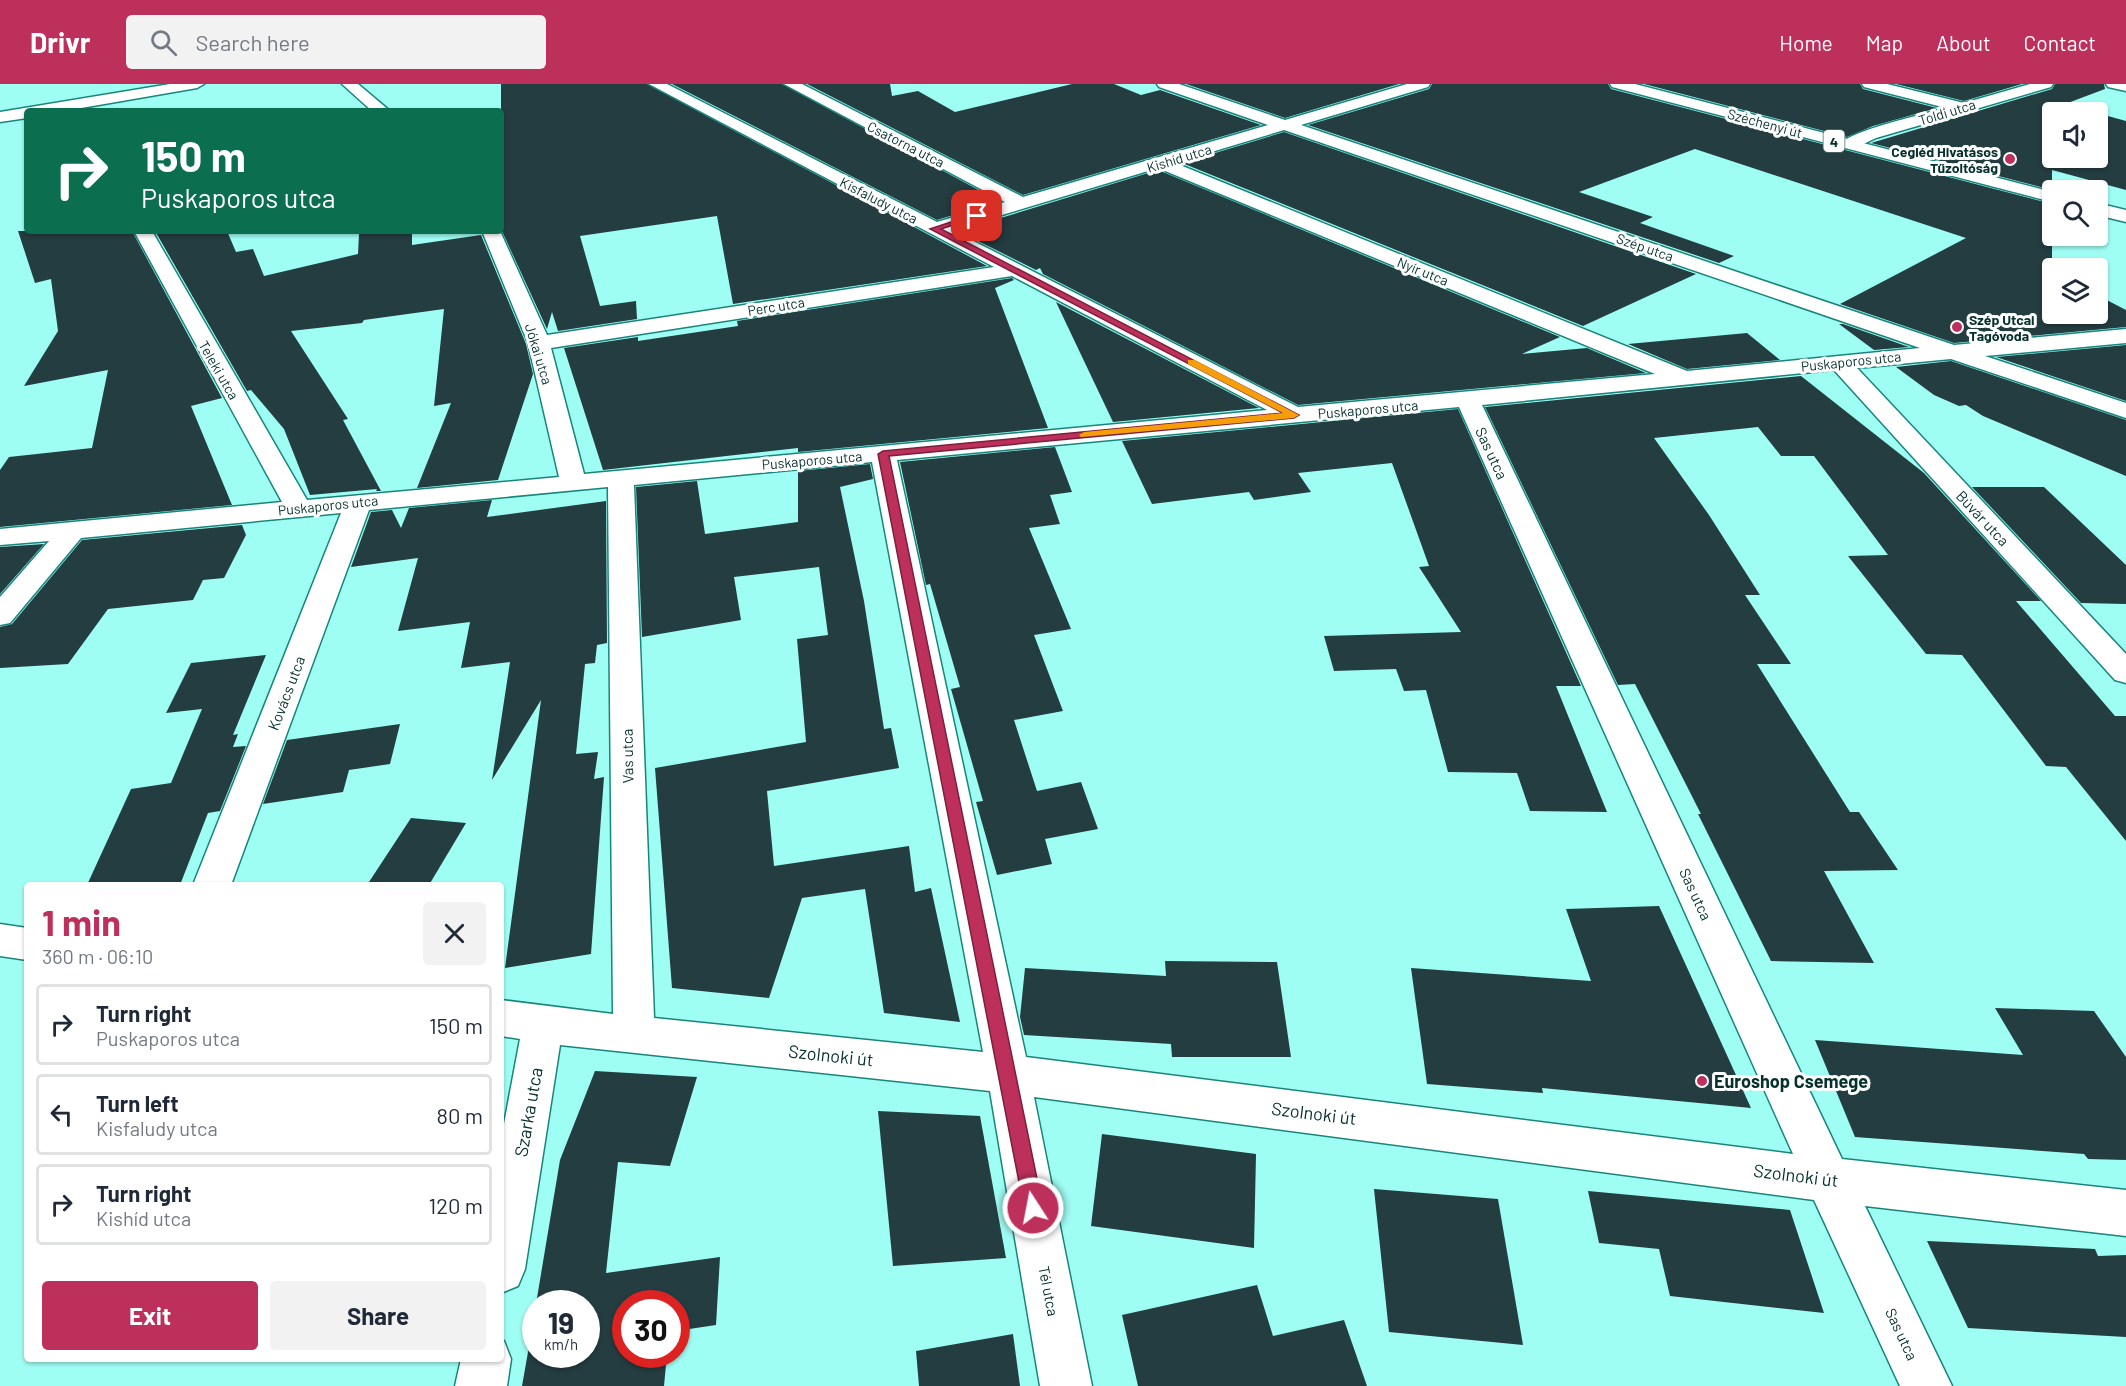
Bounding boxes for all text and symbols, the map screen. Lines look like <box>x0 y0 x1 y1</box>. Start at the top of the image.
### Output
search box <box>126 15 546 69</box>
text: Drivr <box>30 25 90 59</box>
icon: search <box>147 26 180 59</box>
text: Search here <box>195 29 310 55</box>
text: Home <box>1779 30 1833 55</box>
text: Map <box>1866 30 1903 55</box>
text: About <box>1936 30 1991 55</box>
text: Contact <box>2024 30 2096 55</box>
street label: Toldi utca <box>1916 95 1978 129</box>
map controls <box>2042 102 2108 324</box>
button: sound <box>2042 102 2108 168</box>
street label: Széchenyi út <box>1726 105 1804 141</box>
street label: Csatorna utca <box>865 117 947 171</box>
text: 150 m <box>141 130 246 180</box>
road number: 4 <box>1824 130 1844 152</box>
icon: right <box>42 132 120 210</box>
street label: Kishíd utca <box>1145 140 1213 176</box>
place label: Cegléd Hivatásos Tűzoltóság <box>1891 143 1998 176</box>
marker: Cegléd Hivatásos Tűzoltóság <box>2003 152 2017 166</box>
street label: Kisfaludy utca <box>837 173 921 227</box>
button: search <box>2042 180 2108 246</box>
text: Puskaporos utca <box>141 181 335 213</box>
pin <box>951 190 1002 241</box>
icon: arrive <box>960 199 993 232</box>
street label: Szép utca <box>1614 229 1676 265</box>
street label: Nyír utca <box>1395 253 1451 289</box>
button: layers <box>2042 258 2108 324</box>
street label: Perc utca <box>746 293 806 319</box>
place label: Szép Utcai Tagóvoda <box>1969 311 2035 344</box>
marker: Szép Utcai Tagóvoda <box>1950 320 1964 334</box>
street label: Jókai utca <box>522 321 556 387</box>
street label: Teleki utca <box>195 337 243 403</box>
street label: Puskaporos utca <box>1800 347 1902 375</box>
street label: Puskaporos utca <box>1317 396 1419 422</box>
street label: Sas utca <box>1472 424 1512 482</box>
street label: Puskaporos utca <box>761 447 863 473</box>
street label: Búvár utca <box>1953 487 2013 549</box>
street label: Puskaporos utca <box>277 491 379 519</box>
street label: Kovács utca <box>264 653 308 733</box>
street label: Vas utca <box>618 728 636 784</box>
street label: Sas utca <box>1676 865 1716 923</box>
text: 1 min <box>42 900 121 943</box>
button: close <box>423 902 486 965</box>
text: 360 m · 06:10 <box>42 944 153 968</box>
text: Turn right <box>96 1000 191 1026</box>
icon: right <box>45 1008 78 1041</box>
text: 150 m <box>429 1012 483 1038</box>
text: Puskaporos utca <box>96 1026 240 1050</box>
street label: Szolnoki út <box>787 1040 875 1070</box>
street label: Szarka utca <box>509 1066 547 1158</box>
place label: Euroshop Csemege <box>1714 1070 1868 1092</box>
marker: Euroshop Csemege <box>1695 1074 1709 1088</box>
text: Turn left <box>96 1090 179 1116</box>
street label: Szolnoki út <box>1270 1097 1358 1129</box>
icon: left <box>45 1098 78 1131</box>
text: 80 m <box>437 1102 483 1128</box>
text: Kisfaludy utca <box>96 1116 218 1140</box>
street label: Szolnoki út <box>1752 1159 1840 1191</box>
position arrow <box>1001 1176 1065 1240</box>
text: Turn right <box>96 1180 191 1206</box>
icon: right <box>45 1188 78 1221</box>
text: 120 m <box>428 1192 483 1218</box>
text: Kishíd utca <box>96 1206 191 1230</box>
street label: Tél utca <box>1035 1264 1063 1318</box>
button: Exit <box>42 1281 258 1350</box>
button: Share <box>270 1281 486 1350</box>
speed limit sign: 30 <box>612 1290 690 1368</box>
text: 19 <box>548 1304 574 1340</box>
street label: Sas utca <box>1882 1305 1922 1363</box>
text: km/h <box>544 1335 578 1353</box>

